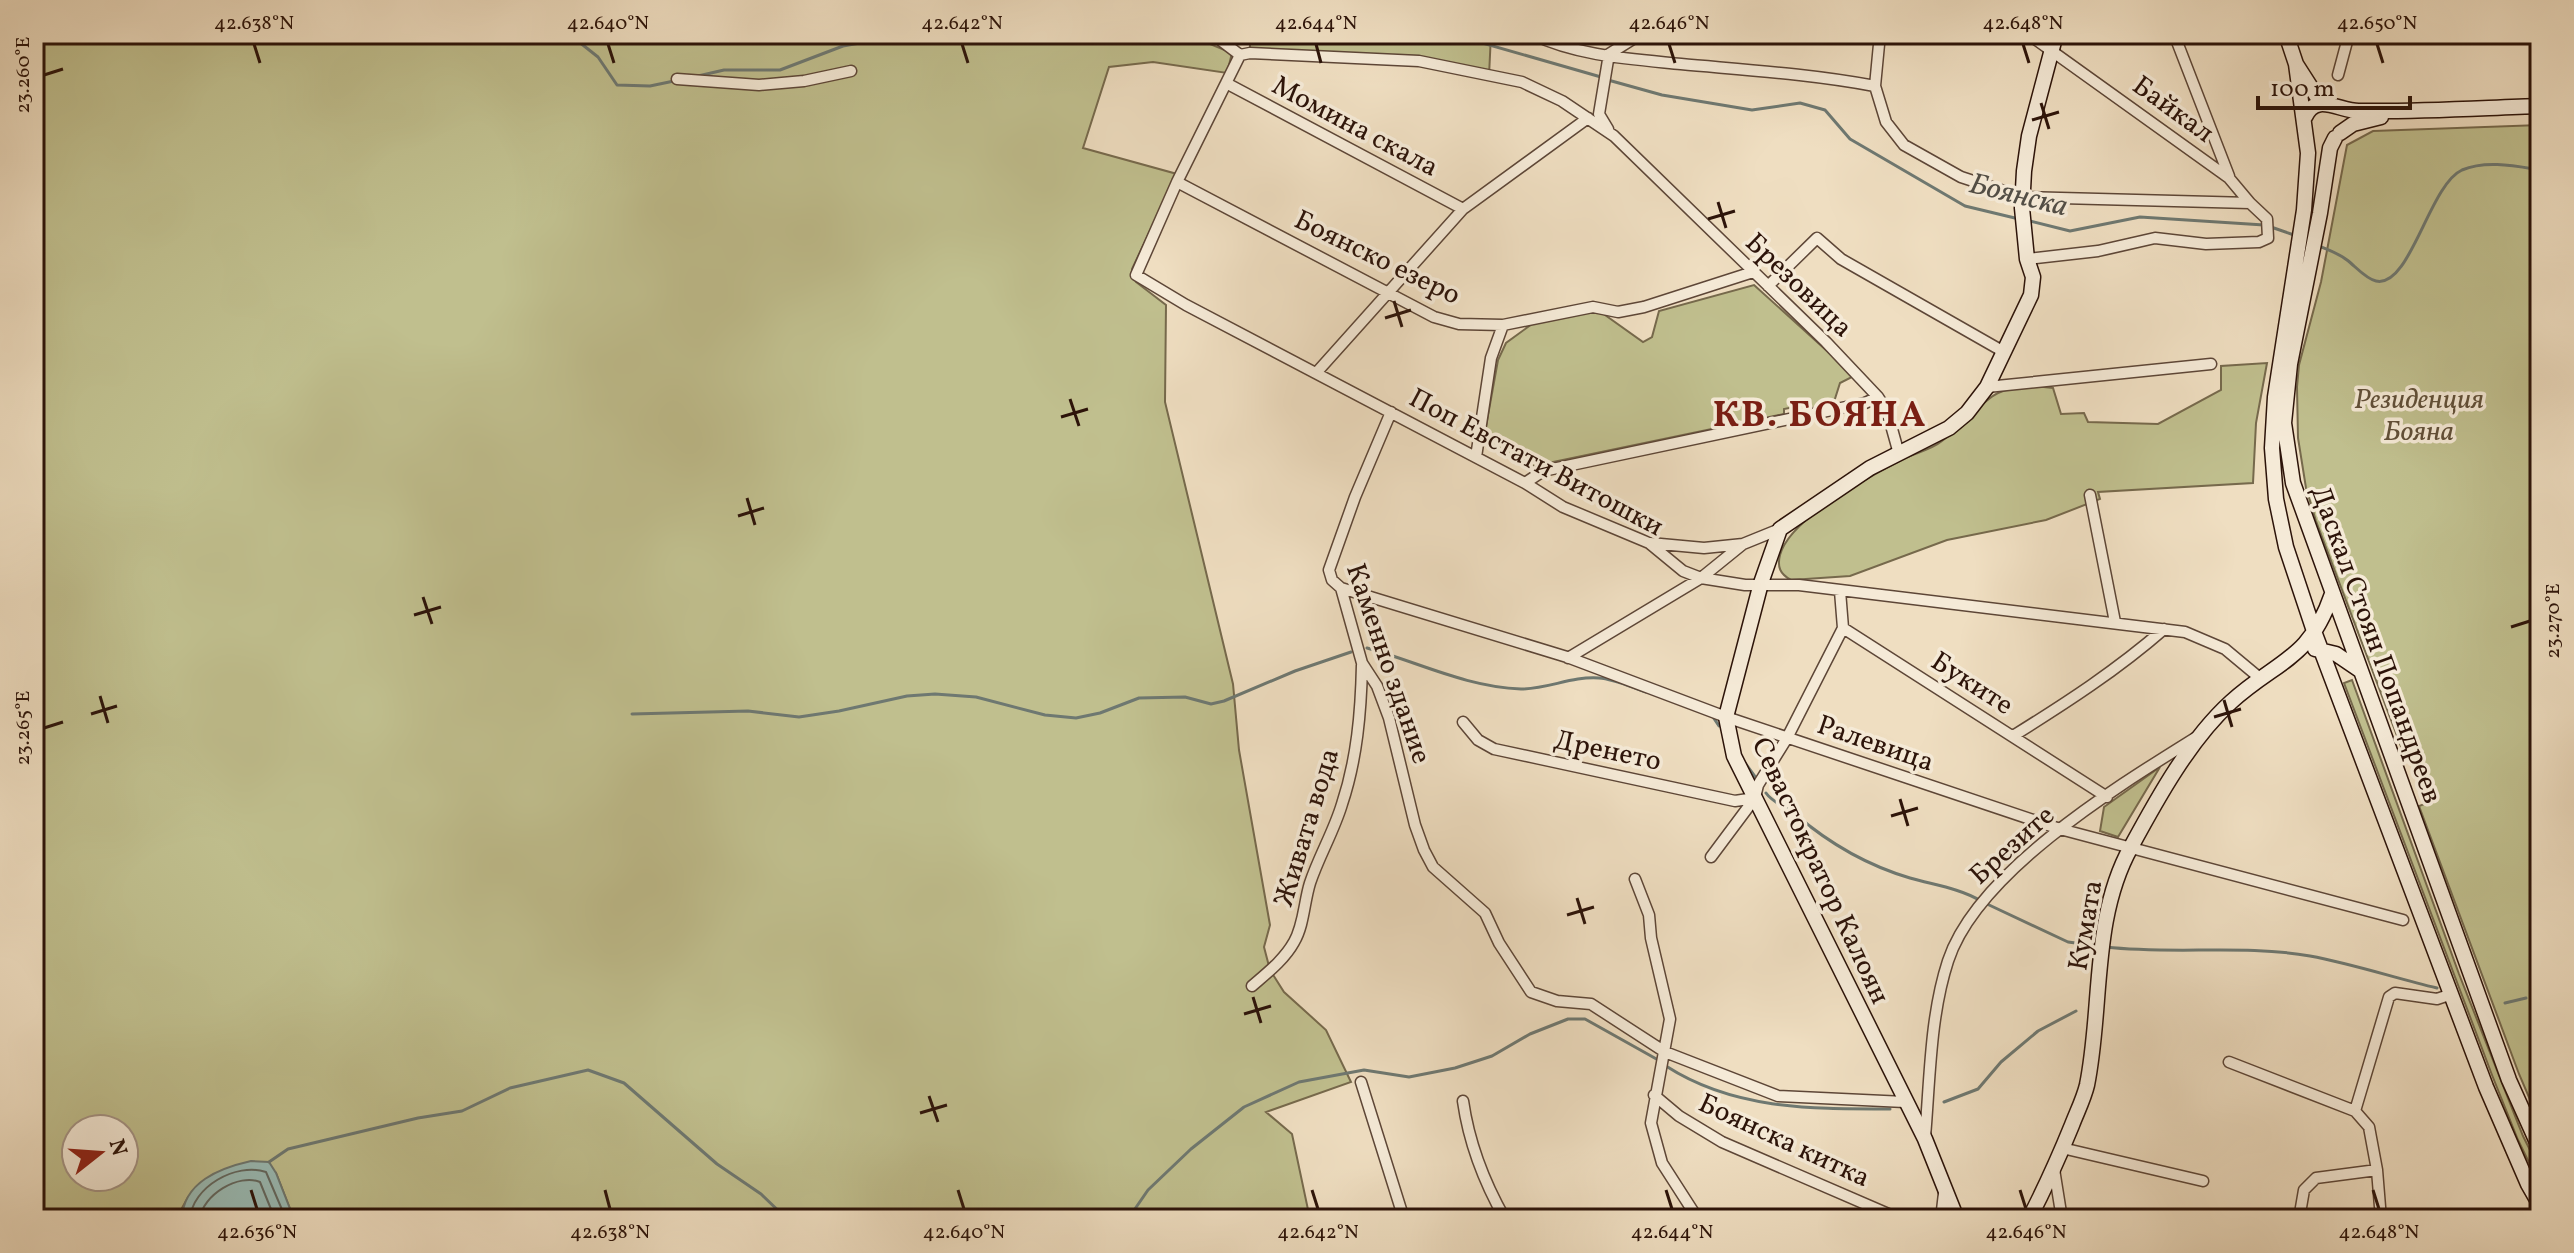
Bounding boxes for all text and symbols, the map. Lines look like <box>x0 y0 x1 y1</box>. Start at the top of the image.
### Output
text: 42.638°N <box>214 10 294 38</box>
text: 42.640°N <box>567 10 649 38</box>
text: 42.642°N <box>921 10 1003 38</box>
text: 42.644°N <box>1275 10 1357 38</box>
text: 42.646°N <box>1628 10 1710 38</box>
text: 42.648°N <box>1983 10 2064 38</box>
text: 42.650°N <box>2337 10 2417 38</box>
text: 23.260°E <box>10 36 38 114</box>
scale bar <box>2258 60 2410 110</box>
street label: Момина скала <box>1265 67 1445 187</box>
street label: Байкал <box>2124 67 2221 153</box>
text: 100 m <box>2270 73 2335 107</box>
water label: Боянска <box>1965 163 2072 228</box>
street label: Боянско езеро <box>1287 201 1467 315</box>
street label: Брезовица <box>1736 224 1861 347</box>
street label: Поп Евстати Витошки <box>1402 380 1670 547</box>
park label: Резиденция Бояна <box>2354 381 2484 452</box>
district label: КВ. БОЯНА <box>1713 392 1927 442</box>
street label: Даскал Стоян Попандреев <box>2300 481 2451 809</box>
street label: Каменно здание <box>1335 559 1440 769</box>
text: 23.270°E <box>2540 583 2568 659</box>
street label: Буките <box>1923 643 2021 725</box>
text: 23.265°E <box>10 690 38 766</box>
street label: Ралевица <box>1811 706 1939 783</box>
street label: Дренето <box>1550 721 1665 782</box>
street label: Севастократор Калоян <box>1741 731 1899 1011</box>
street label: Живата вода <box>1265 744 1350 912</box>
street label: Брезите <box>1961 797 2064 895</box>
street label: Кумата <box>2059 877 2114 974</box>
street label: Боянска китка <box>1692 1084 1876 1198</box>
north arrow <box>60 1113 140 1193</box>
text: N <box>100 1136 134 1160</box>
text: 42.636°N <box>217 1219 297 1247</box>
text: 42.638°N <box>570 1219 650 1247</box>
text: 42.640°N <box>923 1219 1005 1247</box>
text: 42.642°N <box>1277 1219 1359 1247</box>
text: 42.644°N <box>1631 1219 1713 1247</box>
text: 42.646°N <box>1985 1219 2067 1247</box>
text: 42.648°N <box>2339 1219 2420 1247</box>

